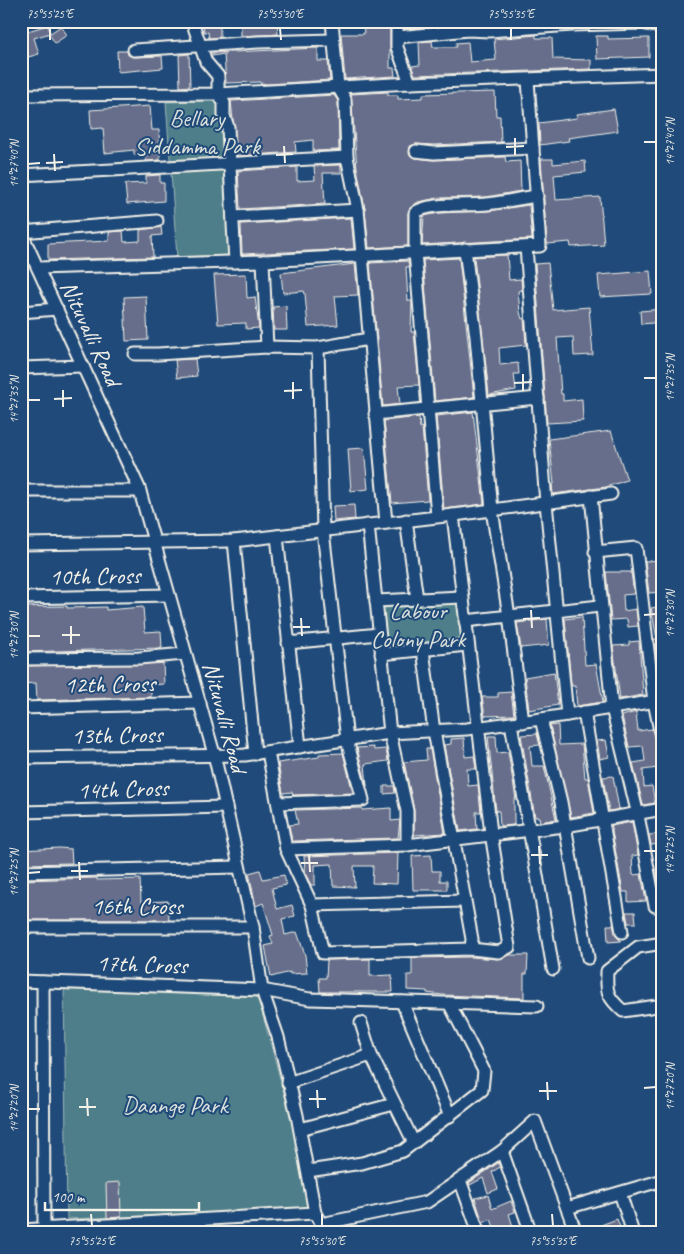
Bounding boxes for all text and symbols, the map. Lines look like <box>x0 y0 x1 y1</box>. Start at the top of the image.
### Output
text: 75°55'25"E <box>27 6 75 22</box>
text: 75°55'30"E <box>257 6 305 22</box>
text: 75°55'35"E <box>488 6 536 22</box>
park label: Bellary Siddamma Park <box>134 103 262 161</box>
text: 14°27'40"N <box>662 117 678 166</box>
text: 14°27'40"N <box>6 139 22 188</box>
street label: Nituvalli Road <box>54 276 130 394</box>
text: 14°27'35"N <box>662 353 678 402</box>
text: 14°27'35"N <box>6 375 22 424</box>
street label: 10th Cross <box>49 560 143 592</box>
text: 14°27'30"N <box>662 589 678 638</box>
park label: Labour Colony Park <box>371 596 468 654</box>
text: 14°27'30"N <box>6 611 22 660</box>
street label: Nituvalli Road <box>196 659 255 779</box>
street label: 12th Cross <box>64 668 158 700</box>
street label: 13th Cross <box>71 719 165 751</box>
street label: 14th Cross <box>77 772 171 806</box>
text: 14°27'25"N <box>662 826 678 875</box>
text: 14°27'25"N <box>6 848 22 897</box>
street label: 16th Cross <box>91 891 184 921</box>
street label: 17th Cross <box>96 947 190 981</box>
text: 14°27'20"N <box>662 1062 678 1111</box>
text: 14°27'20"N <box>6 1084 22 1133</box>
park label: Daange Park <box>123 1090 230 1120</box>
scale bar <box>45 1179 199 1211</box>
text: 100 m <box>52 1188 86 1207</box>
text: 75°55'25"E <box>69 1233 117 1249</box>
text: 75°55'30"E <box>299 1233 347 1249</box>
text: 75°55'35"E <box>530 1233 578 1249</box>

